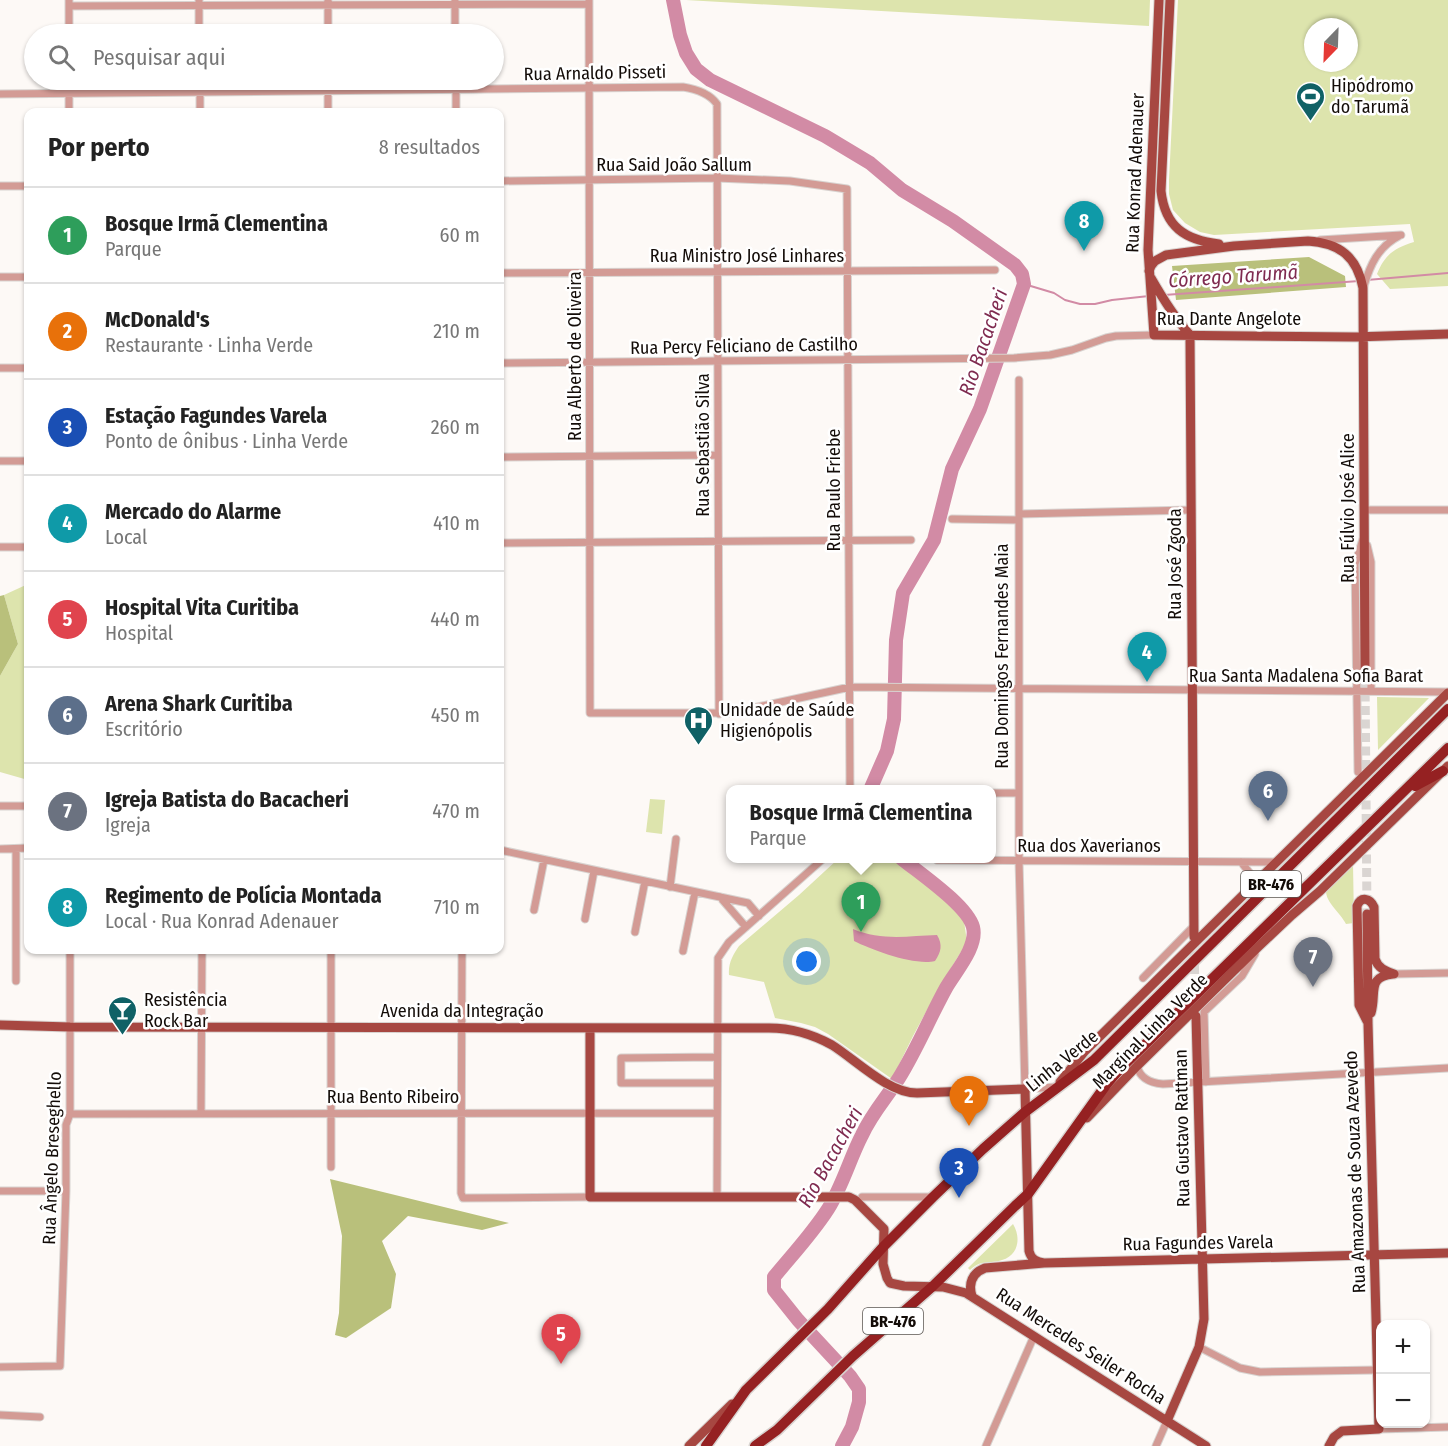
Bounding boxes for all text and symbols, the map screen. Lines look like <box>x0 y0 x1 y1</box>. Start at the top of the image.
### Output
north arrow <box>1304 18 1358 72</box>
search box <box>24 24 504 90</box>
icon: search <box>45 41 78 74</box>
text: Pesquisar aqui <box>93 44 225 71</box>
street label: Rua Arnaldo Pisseti <box>524 61 666 85</box>
place label: Hipódromo do Tarumã <box>1331 75 1414 118</box>
sports icon: Hipódromo do Tarumã <box>1294 80 1326 122</box>
street label: Rua Konrad Adenauer <box>1121 92 1149 253</box>
text: Por perto <box>48 132 150 163</box>
text: 8 resultados <box>379 135 480 159</box>
street label: Rua Said João Sallum <box>596 154 752 176</box>
pin: 8 <box>1064 202 1104 251</box>
text: Bosque Irmã Clementina <box>105 210 328 237</box>
text: 1 <box>63 223 72 247</box>
text: 60 m <box>440 223 480 247</box>
text: Parque <box>105 237 162 261</box>
street label: Rua Ministro José Linhares <box>650 245 845 267</box>
water label: Córrego Tarumã <box>1167 259 1299 293</box>
street label: Rua Alberto de Oliveira <box>564 271 586 441</box>
water label: Rio Bacacheri <box>954 285 1012 399</box>
text: McDonald's <box>105 306 210 333</box>
street label: Rua Dante Angelote <box>1157 308 1301 330</box>
text: 2 <box>63 319 72 343</box>
text: 210 m <box>433 319 480 343</box>
text: Restaurante · Linha Verde <box>105 333 313 357</box>
street label: Rua Percy Feliciano de Castilho <box>630 333 858 359</box>
street label: Rua Sebastião Silva <box>692 373 714 517</box>
text: Estação Fagundes Varela <box>105 402 327 429</box>
text: 3 <box>63 415 72 439</box>
text: 260 m <box>431 415 480 439</box>
text: Ponto de ônibus · Linha Verde <box>105 429 348 453</box>
street label: Rua Paulo Friebe <box>823 429 845 551</box>
street label: Rua Fúlvio José Alice <box>1337 433 1359 583</box>
text: Mercado do Alarme <box>105 498 281 525</box>
street label: Rua José Zgoda <box>1164 508 1186 620</box>
text: 4 <box>62 511 73 535</box>
text: 410 m <box>433 511 480 535</box>
text: Local <box>105 525 147 549</box>
street label: Rua Domingos Fernandes Maia <box>991 543 1013 769</box>
text: Hospital Vita Curitiba <box>105 594 299 621</box>
text: 5 <box>63 607 72 631</box>
text: 440 m <box>430 607 480 631</box>
text: Hospital <box>105 621 173 645</box>
pin: 4 <box>1128 632 1166 682</box>
street label: Rua Santa Madalena Sofia Barat <box>1189 665 1423 687</box>
text: Arena Shark Curitiba <box>105 690 293 717</box>
place label: Unidade de Saúde Higienópolis <box>720 699 854 742</box>
text: 6 <box>62 703 73 727</box>
text: 450 m <box>431 703 480 727</box>
hospital icon: Unidade de Saúde Higienópolis <box>683 704 715 746</box>
text: Escritório <box>105 717 183 741</box>
pin: 6 <box>1248 772 1288 821</box>
popup <box>726 785 996 863</box>
text: Igreja Batista do Bacacheri <box>105 786 349 813</box>
text: 7 <box>63 799 72 823</box>
text: 470 m <box>432 799 480 823</box>
text: Bosque Irmã Clementina <box>750 799 972 826</box>
text: Igreja <box>105 813 151 837</box>
text: Parque <box>750 826 806 850</box>
street label: Rua dos Xaverianos <box>1017 835 1161 857</box>
road number: BR-476 <box>1241 871 1301 897</box>
text: Regimento de Polícia Montada <box>105 882 382 909</box>
pin: 1 <box>842 882 880 932</box>
text: 8 <box>62 895 73 919</box>
text: 710 m <box>434 895 480 919</box>
text: Local · Rua Konrad Adenauer <box>105 909 338 933</box>
pin: 7 <box>1294 938 1332 987</box>
your location <box>792 947 821 976</box>
street label: Marginal Linha Verde <box>1088 969 1212 1093</box>
place label: Resistência Rock Bar <box>144 989 228 1032</box>
bar icon: Resistência Rock Bar <box>107 994 139 1036</box>
street label: Avenida da Integração <box>380 1000 544 1022</box>
street label: Linha Verde <box>1021 1025 1103 1097</box>
street label: Rua Gustavo Rattman <box>1170 1049 1194 1207</box>
street label: Rua Amazonas de Souza Azevedo <box>1340 1050 1370 1294</box>
street label: Rua Ângelo Breseghello <box>38 1071 66 1245</box>
pin: 2 <box>950 1076 988 1126</box>
street label: Rua Bento Ribeiro <box>327 1086 459 1108</box>
water label: Rio Bacacheri <box>793 1103 867 1211</box>
pin: 3 <box>940 1148 978 1198</box>
street label: Rua Fagundes Varela <box>1122 1231 1274 1255</box>
street label: Rua Mercedes Seiler Rocha <box>992 1283 1170 1409</box>
road number: BR-476 <box>863 1308 923 1334</box>
pin: 5 <box>542 1314 580 1364</box>
map controls <box>1376 1320 1430 1428</box>
button: + <box>1376 1320 1430 1374</box>
button: − <box>1376 1374 1430 1428</box>

